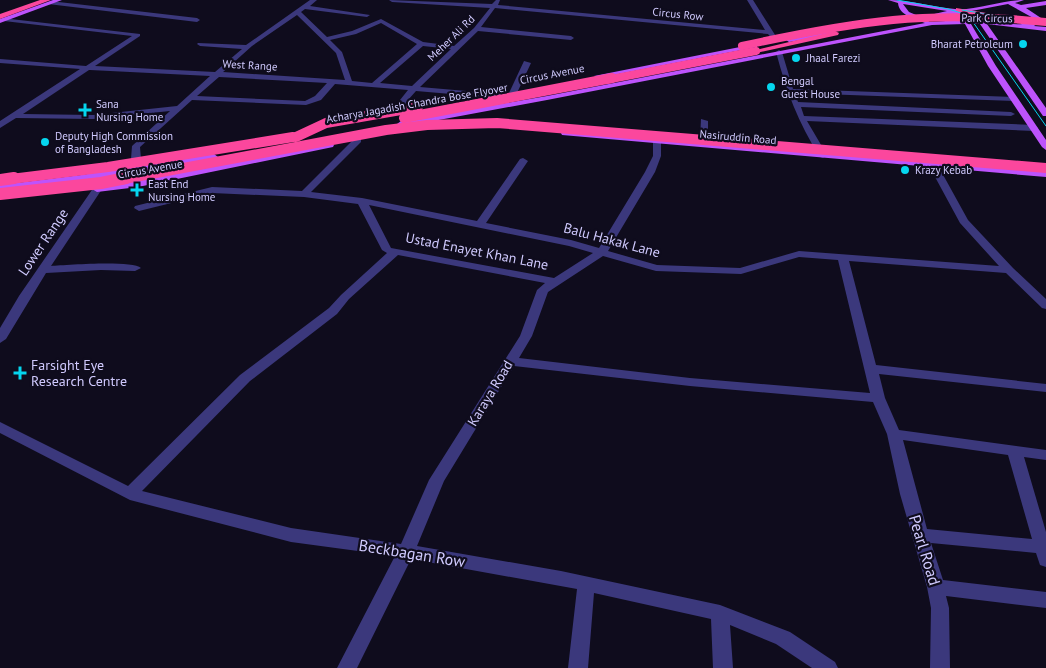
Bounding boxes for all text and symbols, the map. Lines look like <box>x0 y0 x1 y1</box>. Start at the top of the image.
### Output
street label: Circus Row <box>652 4 704 24</box>
street label: Park Circus <box>961 11 1013 25</box>
street label: Meher Ali Rd <box>424 12 478 64</box>
place label: Bharat Petroleum <box>931 37 1013 51</box>
marker: Bharat Petroleum <box>1017 38 1029 50</box>
place label: Jhaal Farezi <box>805 51 861 65</box>
marker: Jhaal Farezi <box>790 52 802 64</box>
street label: West Range <box>222 57 278 73</box>
street label: Circus Avenue <box>519 61 586 87</box>
place label: Bengal Guest House <box>781 74 840 101</box>
street label: Acharya Jagadish Chandra Bose Flyover <box>325 80 509 126</box>
marker: Bengal Guest House <box>765 81 777 93</box>
place label: Sana Nursing Home <box>96 97 164 124</box>
marker: Sana Nursing Home <box>78 103 92 117</box>
street label: Nasiruddin Road <box>699 127 777 147</box>
place label: Deputy High Commission of Bangladesh <box>55 129 173 156</box>
marker: Deputy High Commission of Bangladesh <box>39 136 51 148</box>
street label: Circus Avenue <box>117 156 184 182</box>
place label: Krazy Kebab <box>915 163 972 177</box>
marker: Krazy Kebab <box>899 164 911 176</box>
place label: East End Nursing Home <box>148 177 216 204</box>
marker: East End Nursing Home <box>130 183 144 197</box>
street label: Lower Range <box>14 205 72 279</box>
street label: Balu Hakak Lane <box>562 218 662 262</box>
street label: Ustad Enayet Khan Lane <box>404 228 550 274</box>
place label: Farsight Eye Research Centre <box>31 356 127 390</box>
street label: Karaya Road <box>463 357 517 429</box>
marker: Farsight Eye Research Centre <box>13 366 27 380</box>
street label: Pearl Road <box>905 512 945 588</box>
street label: Beckbagan Row <box>357 535 467 571</box>

